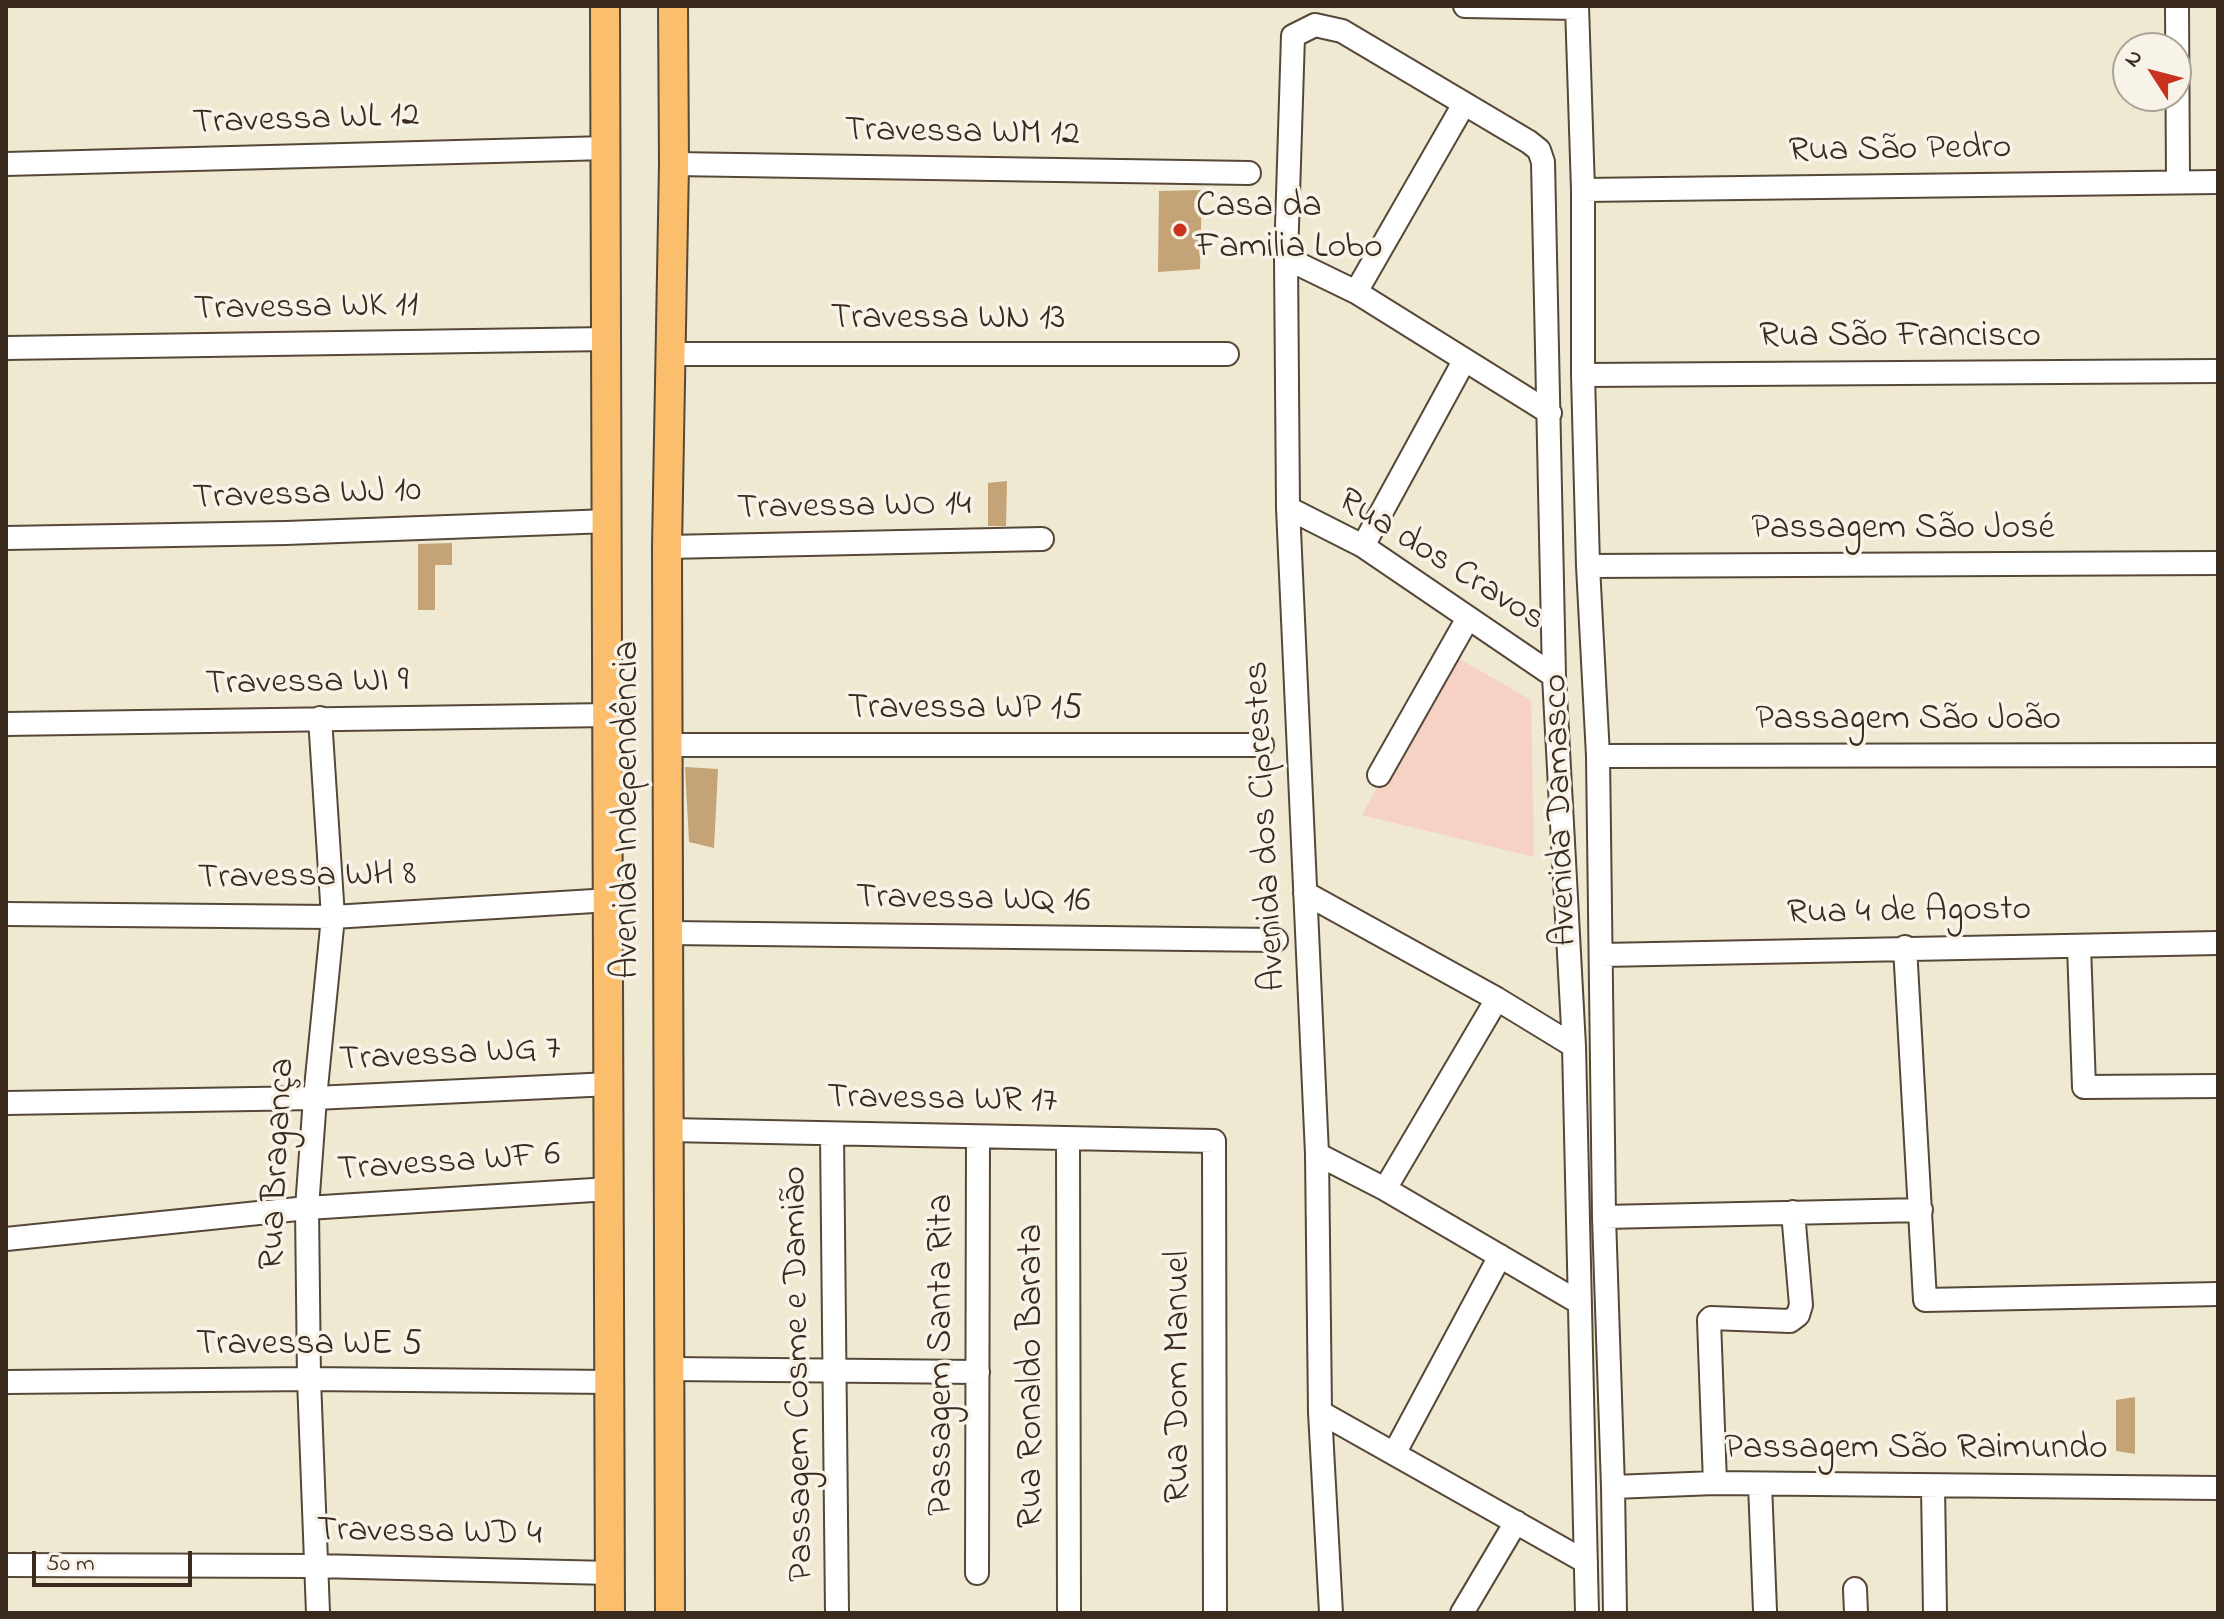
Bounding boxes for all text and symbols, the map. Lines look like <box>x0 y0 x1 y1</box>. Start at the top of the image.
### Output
north arrow <box>2112 32 2192 112</box>
text: N <box>2117 44 2152 74</box>
street label: Travessa WL 12 <box>192 96 420 148</box>
street label: Travessa WM 12 <box>844 111 1080 159</box>
street label: Rua São Pedro <box>1788 128 2012 176</box>
place label: Casa da Familia Lobo <box>1196 187 1383 272</box>
marker: Casa da Familia Lobo <box>1171 221 1189 239</box>
street label: Travessa WK 11 <box>193 286 419 334</box>
street label: Travessa WN 13 <box>831 299 1065 343</box>
street label: Rua São Francisco <box>1759 317 2041 361</box>
street label: Travessa WJ 10 <box>192 471 422 523</box>
street label: Rua dos Cravos <box>1328 481 1552 643</box>
street label: Travessa WO 14 <box>737 485 971 533</box>
street label: Passagem São José <box>1751 509 2055 553</box>
street label: Avenida Independência <box>608 641 652 979</box>
street label: Avenida dos Ciprestes <box>1238 660 1298 992</box>
street label: Travessa WI 9 <box>205 662 409 708</box>
street label: Avenida Damasco <box>1537 673 1589 947</box>
street label: Travessa WP 15 <box>847 689 1083 733</box>
street label: Passagem São João <box>1755 700 2061 744</box>
street label: Travessa WH 8 <box>197 855 417 903</box>
street label: Travessa WQ 16 <box>855 878 1091 926</box>
street label: Rua 4 de Agosto <box>1787 890 2031 938</box>
street label: Travessa WG 7 <box>338 1030 562 1084</box>
street label: Rua Bragança <box>253 1057 307 1271</box>
street label: Travessa WR 17 <box>826 1078 1058 1126</box>
street label: Travessa WF 6 <box>336 1136 562 1194</box>
street label: Passagem Cosme e Damião <box>776 1166 826 1582</box>
street label: Passagem Santa Rita <box>922 1194 966 1516</box>
street label: Rua Ronaldo Barata <box>1012 1224 1056 1528</box>
street label: Rua Dom Manuel <box>1159 1251 1203 1503</box>
street label: Travessa WE 5 <box>196 1325 422 1369</box>
street label: Passagem São Raimundo <box>1724 1429 2108 1473</box>
street label: Travessa WD 4 <box>316 1511 542 1559</box>
scale bar <box>36 1535 196 1585</box>
text: 50 m <box>46 1547 95 1582</box>

